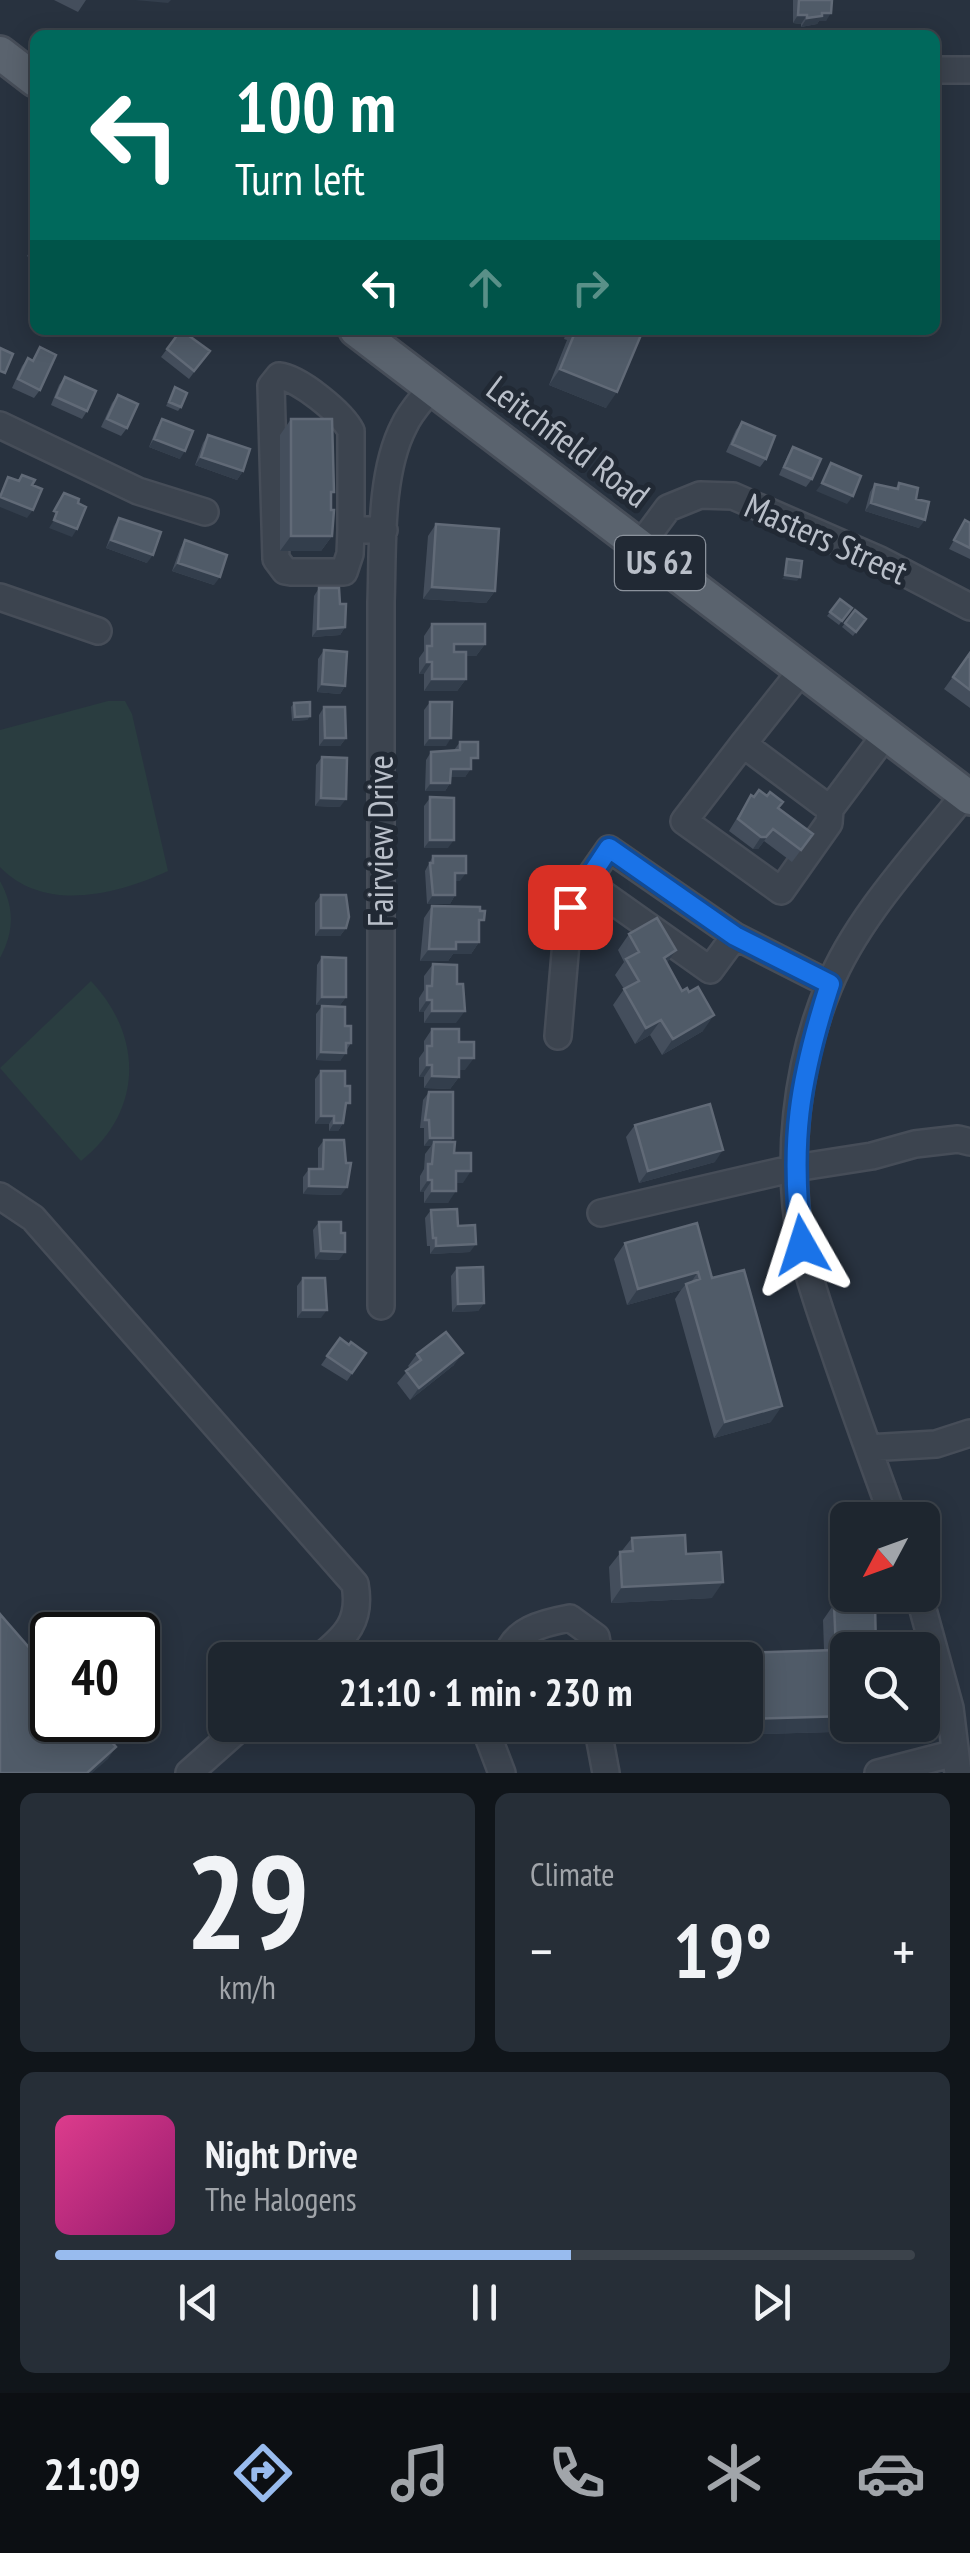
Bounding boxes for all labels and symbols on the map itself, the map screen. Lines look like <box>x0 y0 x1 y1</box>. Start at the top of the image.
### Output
street label: Leitchfield Road <box>478 365 659 517</box>
street label: Masters Street <box>738 482 915 594</box>
road number: US 62 <box>615 536 705 590</box>
street label: Fairview Drive <box>357 755 403 927</box>
pin <box>528 865 613 950</box>
position arrow <box>750 1193 854 1297</box>
north arrow <box>830 1502 940 1612</box>
speed limit sign: 40 <box>30 1612 160 1742</box>

